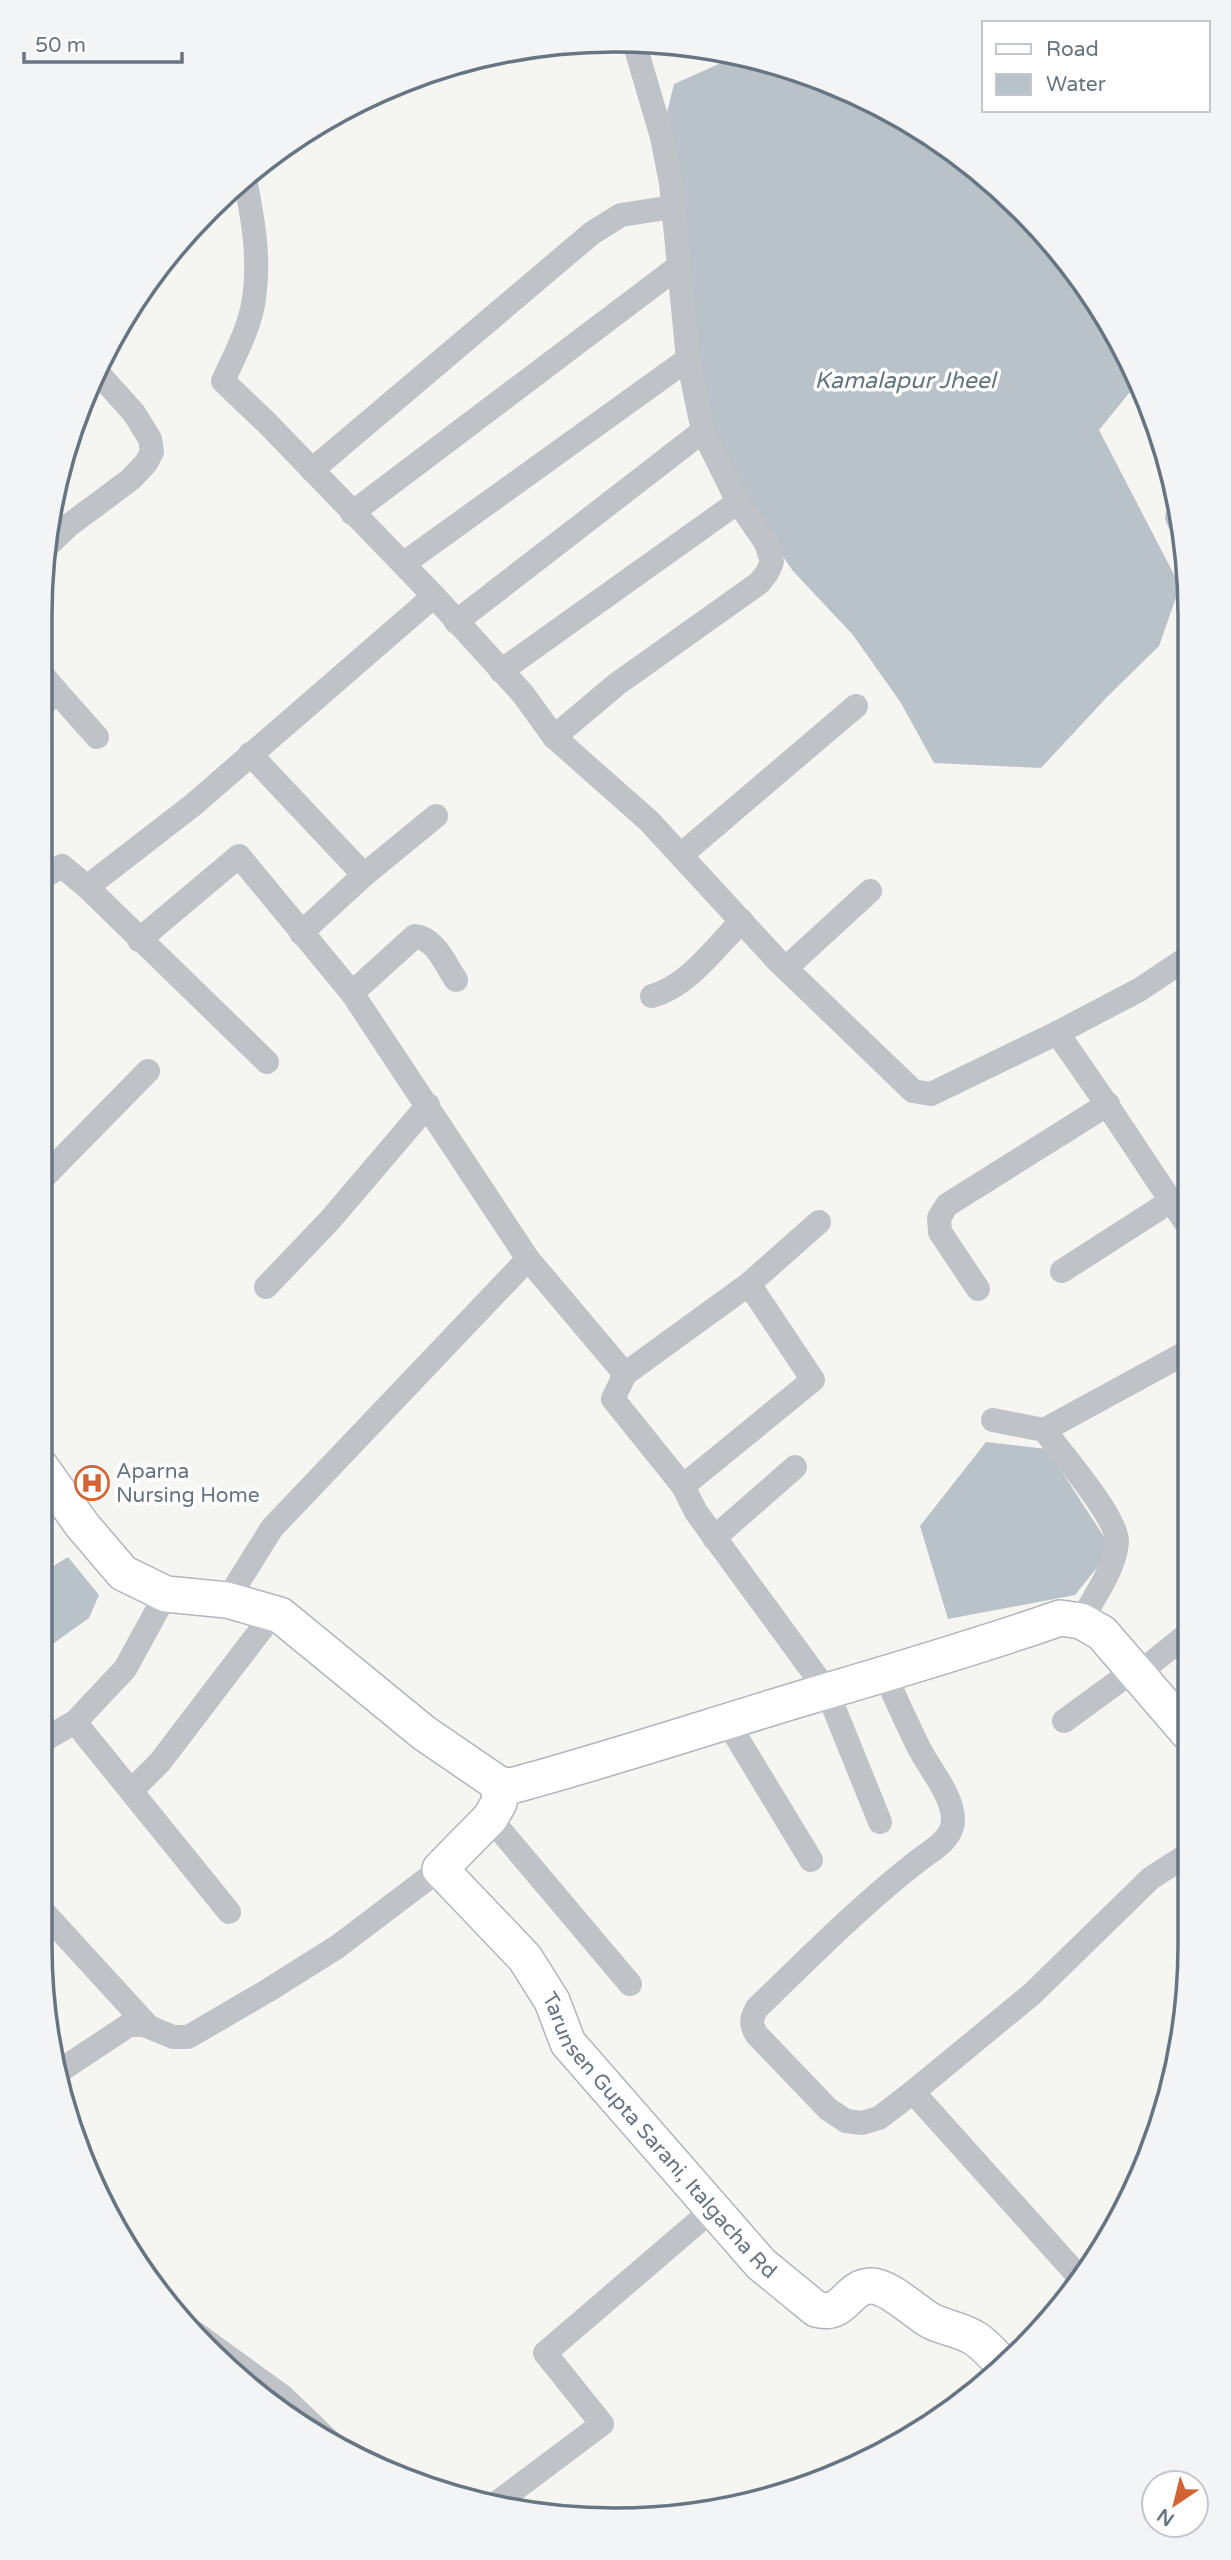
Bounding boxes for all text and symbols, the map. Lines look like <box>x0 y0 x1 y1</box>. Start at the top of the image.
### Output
scale bar <box>24 21 182 65</box>
legend <box>982 21 1210 112</box>
text: 50 m <box>35 33 86 58</box>
text: Road <box>1046 37 1099 62</box>
text: Water <box>1046 72 1106 97</box>
water label: Kamalapur Jheel <box>815 367 998 395</box>
place label: Aparna Nursing Home <box>116 1459 260 1508</box>
hospital icon: Aparna Nursing Home <box>73 1464 111 1502</box>
street label: Tarunsen Gupta Sarani, Italgacha Rd <box>537 1987 782 2284</box>
north arrow <box>1140 2469 1210 2539</box>
text: N <box>1153 2504 1178 2530</box>

